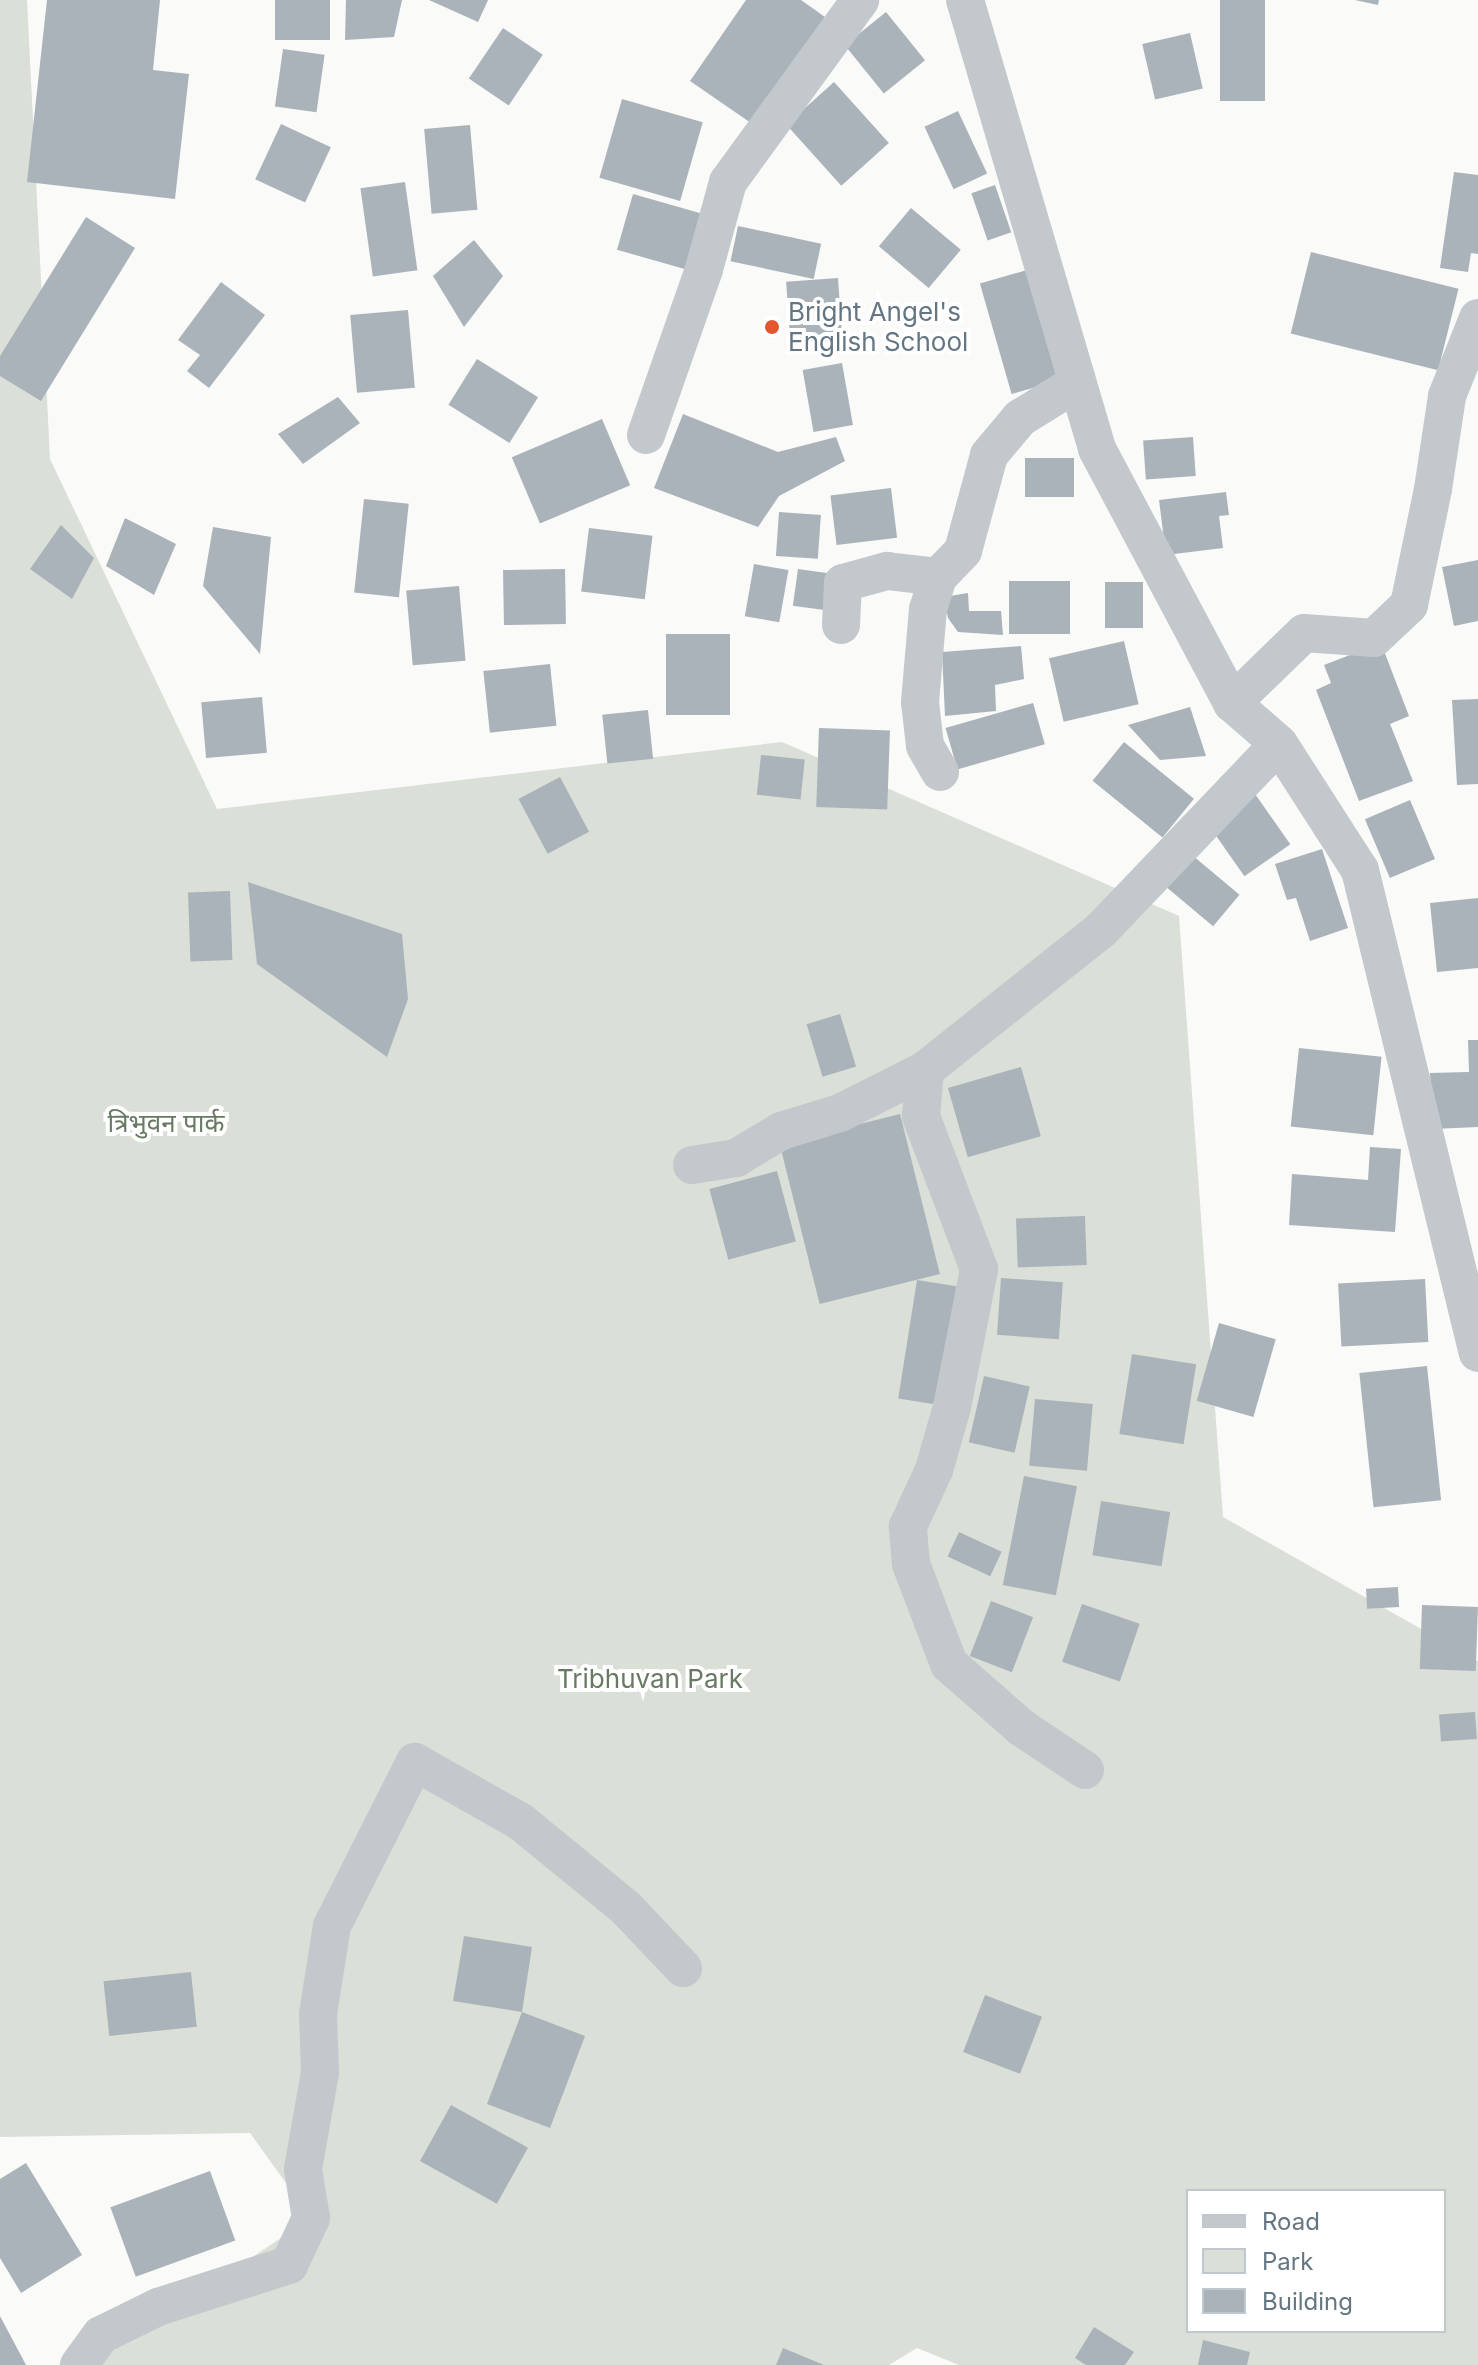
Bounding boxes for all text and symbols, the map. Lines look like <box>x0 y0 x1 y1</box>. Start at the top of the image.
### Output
place label: Bright Angel's English School <box>788 296 968 358</box>
marker: Bright Angel's English School <box>763 318 781 336</box>
park label: त्रिभुवन पार्क <box>107 1107 225 1139</box>
park label: Tribhuvan Park <box>557 1663 743 1695</box>
legend <box>1186 2189 1446 2333</box>
text: Road <box>1262 2207 1320 2236</box>
text: Park <box>1262 2247 1313 2276</box>
text: Building <box>1262 2287 1353 2316</box>

